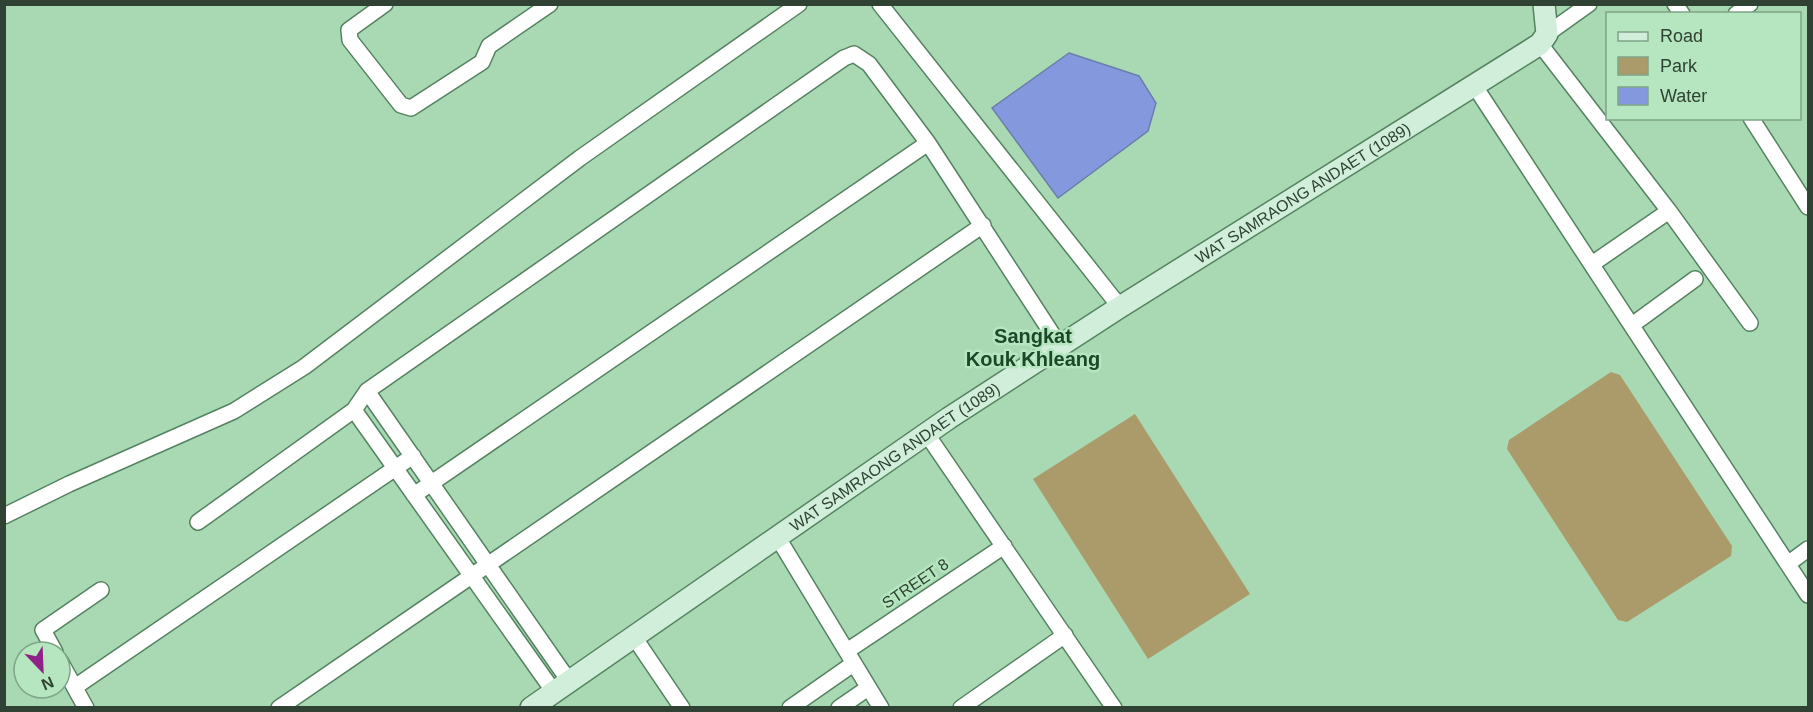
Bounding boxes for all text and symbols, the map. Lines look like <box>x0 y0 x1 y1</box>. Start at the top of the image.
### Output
legend <box>1606 12 1801 120</box>
text: Road <box>1660 26 1703 46</box>
text: Park <box>1660 56 1698 76</box>
text: Water <box>1660 86 1707 106</box>
street label: WAT SAMRAONG ANDAET (1089) <box>1192 120 1413 267</box>
district label: Sangkat Kouk Khleang <box>966 325 1100 370</box>
street label: WAT SAMRAONG ANDAET (1089) <box>787 380 1003 535</box>
street label: STREET 8 <box>879 555 952 612</box>
north arrow <box>12 640 72 700</box>
text: N <box>39 673 56 693</box>

